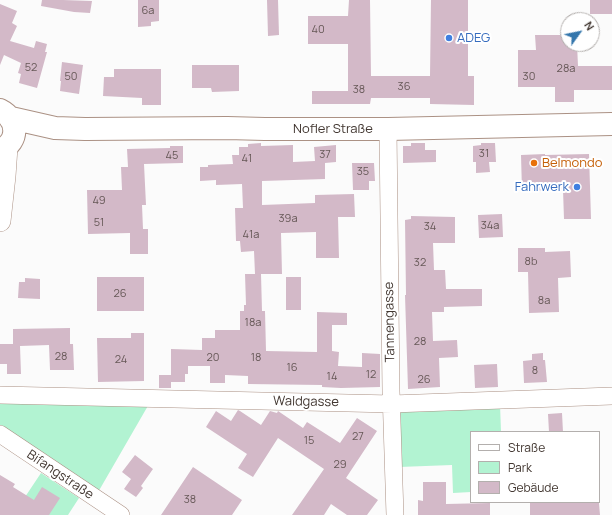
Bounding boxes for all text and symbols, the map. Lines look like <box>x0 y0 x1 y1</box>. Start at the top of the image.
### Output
house number: 6a <box>142 4 154 18</box>
north arrow <box>560 12 600 52</box>
text: N <box>581 18 598 33</box>
house number: 40 <box>311 23 325 37</box>
place label: ADEG <box>457 30 490 46</box>
marker: ADEG <box>444 33 454 43</box>
house number: 52 <box>25 61 37 75</box>
house number: 28a <box>557 62 575 76</box>
house number: 50 <box>64 70 78 84</box>
house number: 30 <box>523 70 535 84</box>
house number: 36 <box>398 80 410 94</box>
house number: 38 <box>353 83 365 97</box>
street label: Nofler Straße <box>293 121 373 137</box>
house number: 31 <box>479 147 489 161</box>
house number: 37 <box>319 148 331 162</box>
house number: 45 <box>166 149 178 163</box>
house number: 41 <box>242 152 252 166</box>
place label: Belmondo <box>542 155 602 171</box>
marker: Belmondo <box>529 158 539 168</box>
house number: 35 <box>357 165 369 179</box>
place label: Fahrwerk <box>515 179 569 195</box>
marker: Fahrwerk <box>572 182 582 192</box>
house number: 49 <box>92 194 106 208</box>
house number: 39a <box>278 212 298 226</box>
house number: 51 <box>94 216 104 230</box>
house number: 34a <box>481 219 499 233</box>
house number: 34 <box>424 220 436 234</box>
house number: 41a <box>243 228 259 242</box>
house number: 8b <box>525 255 537 269</box>
house number: 32 <box>414 256 426 270</box>
street label: Tannengasse <box>381 281 399 363</box>
house number: 26 <box>113 287 127 301</box>
house number: 8a <box>538 294 550 308</box>
house number: 18a <box>245 316 261 330</box>
house number: 28 <box>414 335 426 349</box>
house number: 28 <box>55 350 67 364</box>
house number: 20 <box>207 351 219 365</box>
house number: 18 <box>251 351 261 365</box>
house number: 24 <box>115 353 127 367</box>
house number: 16 <box>286 361 298 375</box>
house number: 8 <box>532 364 538 378</box>
house number: 12 <box>366 368 376 382</box>
house number: 14 <box>327 370 337 384</box>
house number: 26 <box>417 373 431 387</box>
street label: Waldgasse <box>273 394 339 410</box>
house number: 27 <box>352 430 364 444</box>
legend <box>470 431 600 503</box>
house number: 15 <box>304 434 314 448</box>
text: Straße <box>508 439 545 456</box>
street label: Bifangstraße <box>24 447 96 503</box>
house number: 29 <box>333 458 347 472</box>
text: Park <box>508 459 532 476</box>
text: Gebäude <box>508 479 559 496</box>
house number: 38 <box>184 493 196 507</box>

